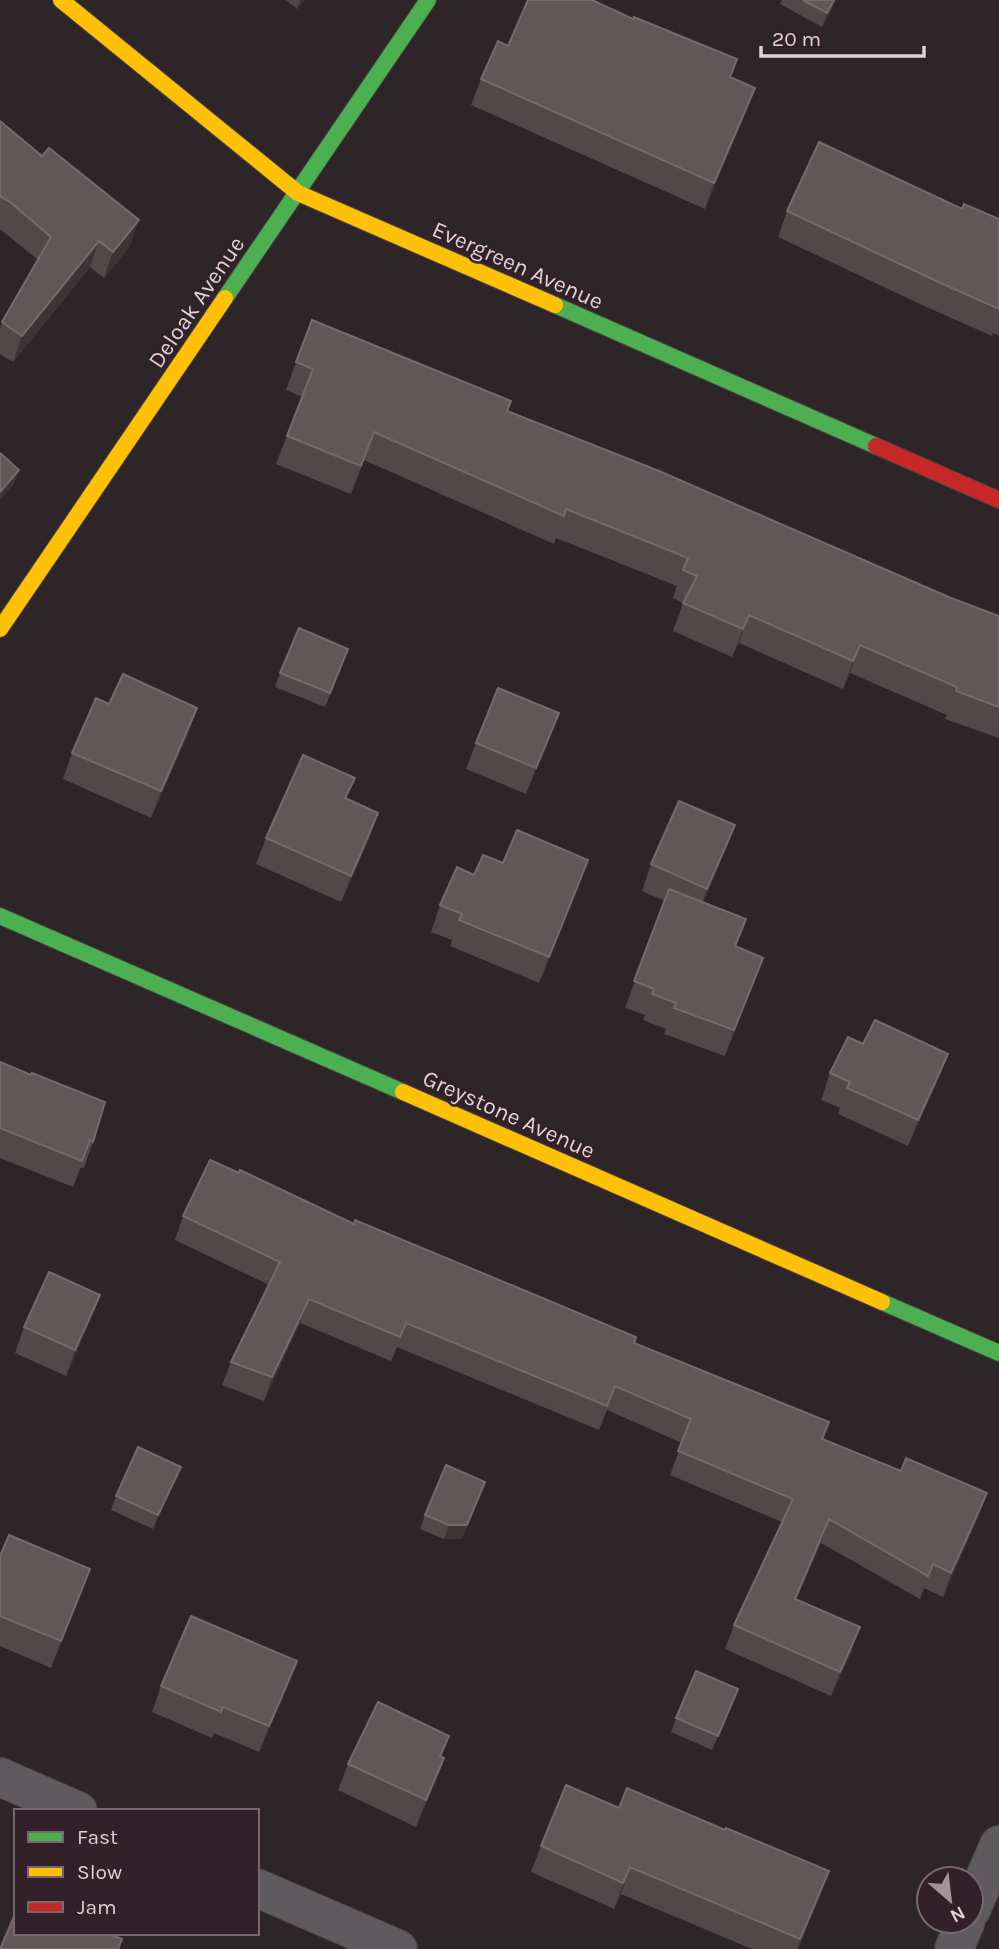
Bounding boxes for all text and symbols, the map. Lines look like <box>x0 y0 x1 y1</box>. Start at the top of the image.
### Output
scale bar <box>761 14 924 58</box>
text: 20 m <box>772 27 821 51</box>
street label: Evergreen Avenue <box>428 216 607 315</box>
street label: Deloak Avenue <box>143 231 250 373</box>
street label: Greystone Avenue <box>418 1064 599 1165</box>
legend <box>14 1809 259 1935</box>
text: Fast <box>77 1825 118 1849</box>
text: Slow <box>77 1860 122 1884</box>
north arrow <box>915 1865 985 1935</box>
text: Jam <box>77 1895 117 1919</box>
text: N <box>946 1901 969 1927</box>

